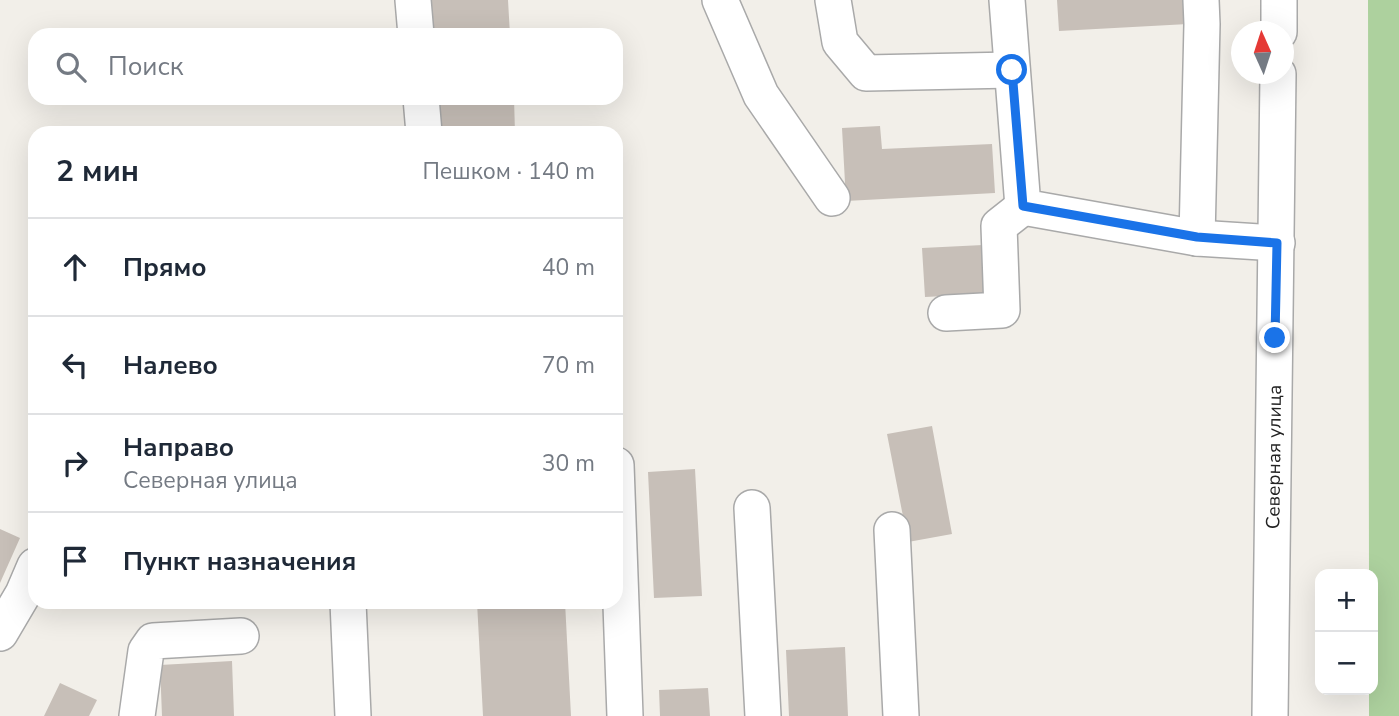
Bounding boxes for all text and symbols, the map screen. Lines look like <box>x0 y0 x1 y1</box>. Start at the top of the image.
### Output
north arrow <box>1231 21 1294 84</box>
search box <box>28 28 623 105</box>
icon: search <box>52 48 90 86</box>
text: Поиск <box>108 49 184 84</box>
route start <box>996 54 1027 85</box>
text: 2 мин <box>56 151 139 192</box>
text: Пешком · 140 m <box>422 156 595 187</box>
icon: ahead <box>56 248 94 286</box>
text: Прямо <box>123 250 207 285</box>
text: 40 m <box>542 252 595 283</box>
route end <box>1259 322 1290 353</box>
icon: left <box>56 346 94 384</box>
text: Налево <box>123 348 218 383</box>
text: 70 m <box>542 350 595 381</box>
street label: Северная улица <box>1260 385 1288 529</box>
text: Направо <box>123 430 234 465</box>
icon: right <box>56 444 94 482</box>
text: 30 m <box>542 448 595 479</box>
text: Северная улица <box>123 465 298 496</box>
icon: arrive <box>56 542 94 580</box>
text: Пункт назначения <box>123 544 356 579</box>
map controls <box>1315 569 1378 695</box>
button: + <box>1315 569 1378 632</box>
button: − <box>1315 632 1378 695</box>

